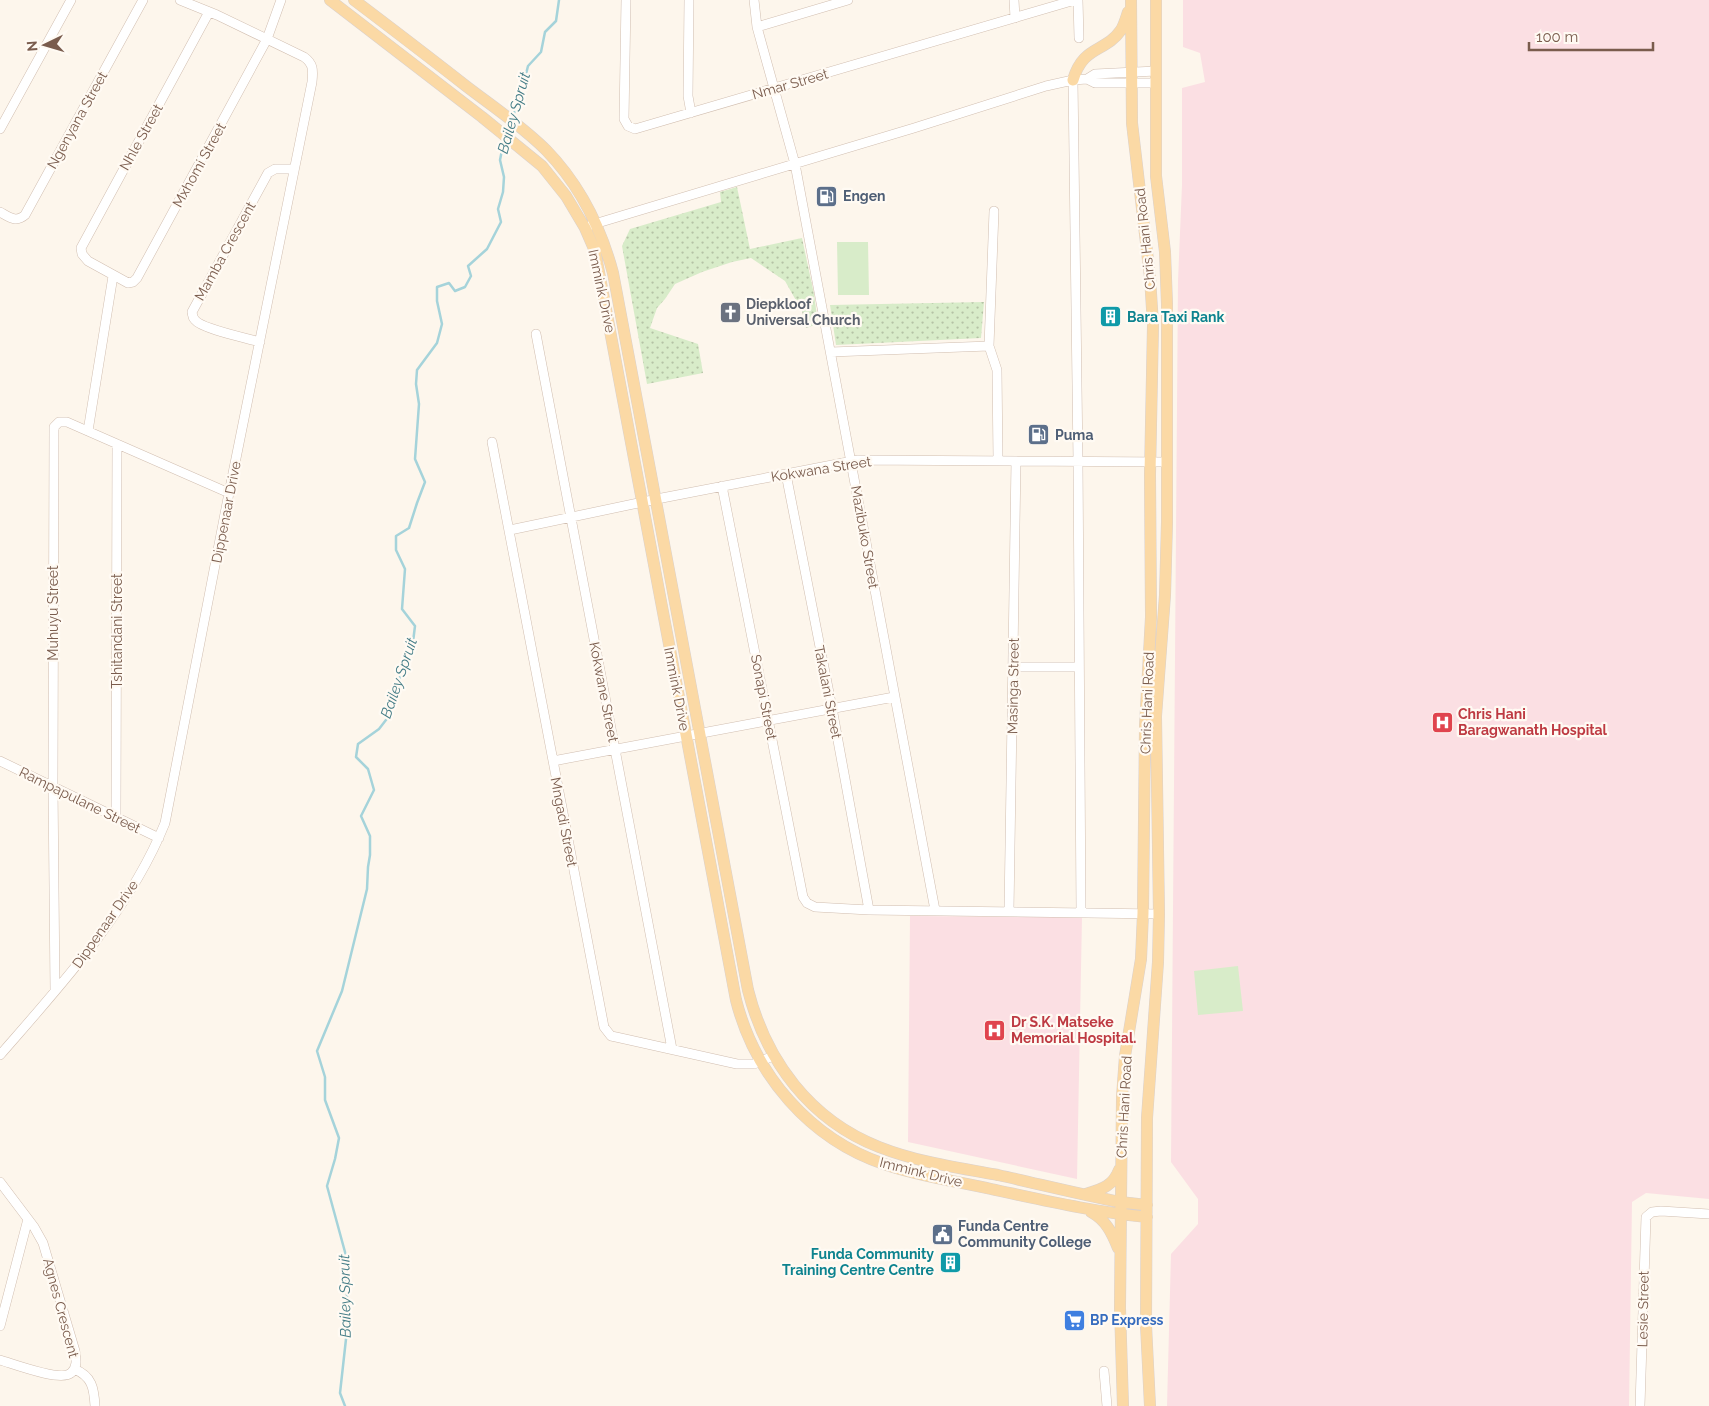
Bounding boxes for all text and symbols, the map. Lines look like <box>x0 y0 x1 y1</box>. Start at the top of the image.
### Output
north arrow <box>20 20 70 70</box>
scale bar <box>1529 20 1653 52</box>
text: 100 m <box>1536 28 1578 46</box>
text: N <box>24 40 40 52</box>
street label: Nmar Street <box>750 65 830 102</box>
street label: Ngenyana Street <box>44 68 111 171</box>
water label: Bailey Spruit <box>494 70 534 156</box>
street label: Nhle Street <box>116 101 166 173</box>
street label: Mxhomi Street <box>169 120 229 210</box>
fuel station icon: Engen <box>815 184 839 208</box>
street label: Chris Hani Road <box>1132 187 1158 291</box>
place label: Engen <box>843 188 886 204</box>
street label: Mamba Crescent <box>191 199 259 303</box>
street label: Immink Drive <box>585 248 619 334</box>
place label: Diepkloof Universal Church <box>746 296 860 328</box>
church icon: Diepkloof Universal Church <box>718 300 742 324</box>
building icon: Bara Taxi Rank <box>1099 305 1123 329</box>
place label: Bara Taxi Rank <box>1127 309 1224 325</box>
fuel station icon: Puma <box>1027 423 1051 447</box>
place label: Puma <box>1055 427 1093 443</box>
street label: Kokwana Street <box>770 453 873 485</box>
street label: Dippenaar Drive <box>208 460 244 564</box>
street label: Mazibuko Street <box>848 484 882 590</box>
street label: Muhuyu Street <box>45 565 61 661</box>
street label: Tshitandani Street <box>109 573 125 689</box>
water label: Bailey Spruit <box>377 635 421 720</box>
street label: Masinga Street <box>1004 637 1022 734</box>
street label: Kokwane Street <box>586 640 622 744</box>
street label: Takalani Street <box>811 644 845 740</box>
street label: Immink Drive <box>661 646 693 732</box>
street label: Chris Hani Road <box>1137 652 1157 754</box>
street label: Sonapi Street <box>748 653 780 741</box>
place label: Chris Hani Baragwanath Hospital <box>1458 706 1608 738</box>
hospital icon: Chris Hani Baragwanath Hospital <box>1430 710 1454 734</box>
street label: Rampapulane Street <box>17 764 144 836</box>
street label: Mngadi Street <box>547 776 581 868</box>
street label: Dippenaar Drive <box>69 877 141 971</box>
place label: Dr S.K. Matseke Memorial Hospital. <box>1011 1014 1136 1046</box>
hospital icon: Dr S.K. Matseke Memorial Hospital. <box>983 1018 1007 1042</box>
street label: Chris Hani Road <box>1113 1055 1135 1159</box>
street label: Immink Drive <box>878 1154 964 1190</box>
place label: Funda Centre Community College <box>958 1218 1092 1250</box>
public building icon: Funda Centre Community College <box>930 1222 954 1246</box>
place label: Funda Community Training Centre Centre <box>782 1246 935 1278</box>
building icon: Funda Community Training Centre Centre <box>938 1250 962 1274</box>
water label: Bailey Spruit <box>335 1254 355 1338</box>
street label: Agnes Crescent <box>40 1256 82 1360</box>
street label: Lesie Street <box>1634 1270 1652 1347</box>
supermarket icon: BP Express <box>1062 1308 1086 1332</box>
place label: BP Express <box>1090 1312 1164 1328</box>

